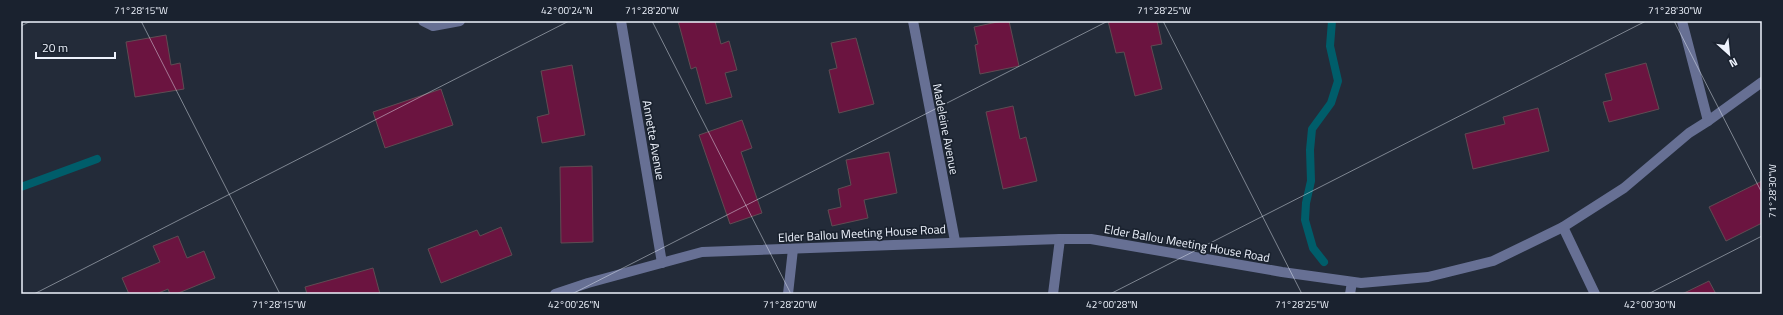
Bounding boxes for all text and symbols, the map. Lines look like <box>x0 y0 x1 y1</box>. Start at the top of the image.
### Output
text: 71°28'15"W <box>114 3 168 18</box>
text: 42°00'24"N <box>541 3 593 18</box>
text: 71°28'20"W <box>625 3 679 18</box>
text: 71°28'25"W <box>1137 3 1191 18</box>
text: 71°28'30"W <box>1648 3 1702 18</box>
scale bar <box>36 34 115 60</box>
north arrow <box>1709 34 1749 74</box>
text: 20 m <box>42 38 68 57</box>
text: N <box>1727 54 1741 72</box>
street label: Madeleine Avenue <box>928 82 964 176</box>
street label: Annette Avenue <box>638 99 670 181</box>
text: 71°28'30"W <box>1765 164 1780 218</box>
street label: Elder Ballou Meeting House Road <box>778 219 946 247</box>
street label: Elder Ballou Meeting House Road <box>1103 219 1271 267</box>
text: 71°28'15"W <box>252 297 306 312</box>
text: 42°00'26"N <box>548 297 600 312</box>
text: 71°28'20"W <box>763 297 817 312</box>
text: 42°00'28"N <box>1086 297 1138 312</box>
text: 71°28'25"W <box>1275 297 1329 312</box>
text: 42°00'30"N <box>1624 297 1676 312</box>

